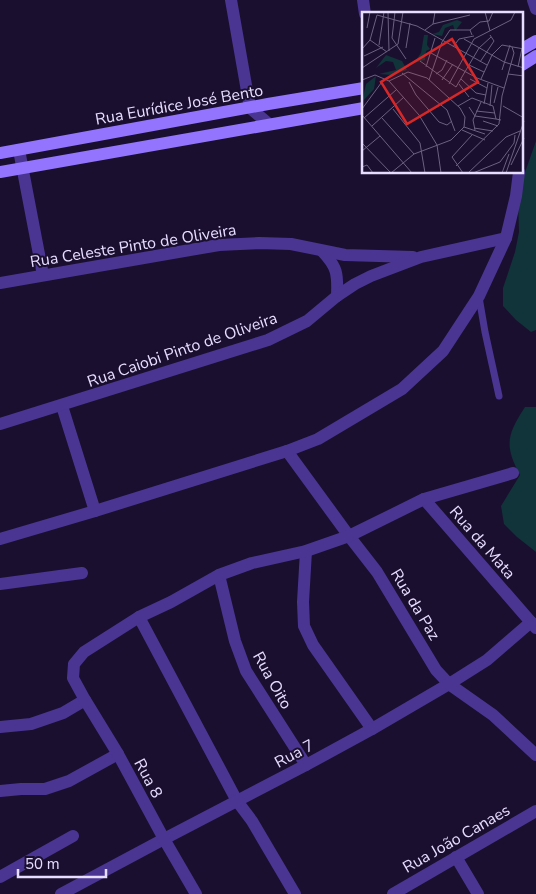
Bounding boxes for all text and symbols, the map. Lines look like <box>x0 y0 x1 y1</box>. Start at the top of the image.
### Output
inset map <box>362 12 524 174</box>
street label: Rua Eurídice José Bento <box>93 79 265 131</box>
street label: Rua Celeste Pinto de Oliveira <box>28 219 238 273</box>
street label: Rua Caiobi Pinto de Oliveira <box>84 307 280 393</box>
street label: Rua da Mata <box>444 501 520 584</box>
street label: Rua da Paz <box>385 565 445 644</box>
street label: Rua Oito <box>247 648 297 713</box>
street label: Rua 7 <box>271 734 318 773</box>
street label: Rua 8 <box>129 755 168 802</box>
street label: Rua João Canaes <box>399 799 514 879</box>
scale bar <box>18 846 105 878</box>
text: 50 m <box>25 854 60 874</box>

